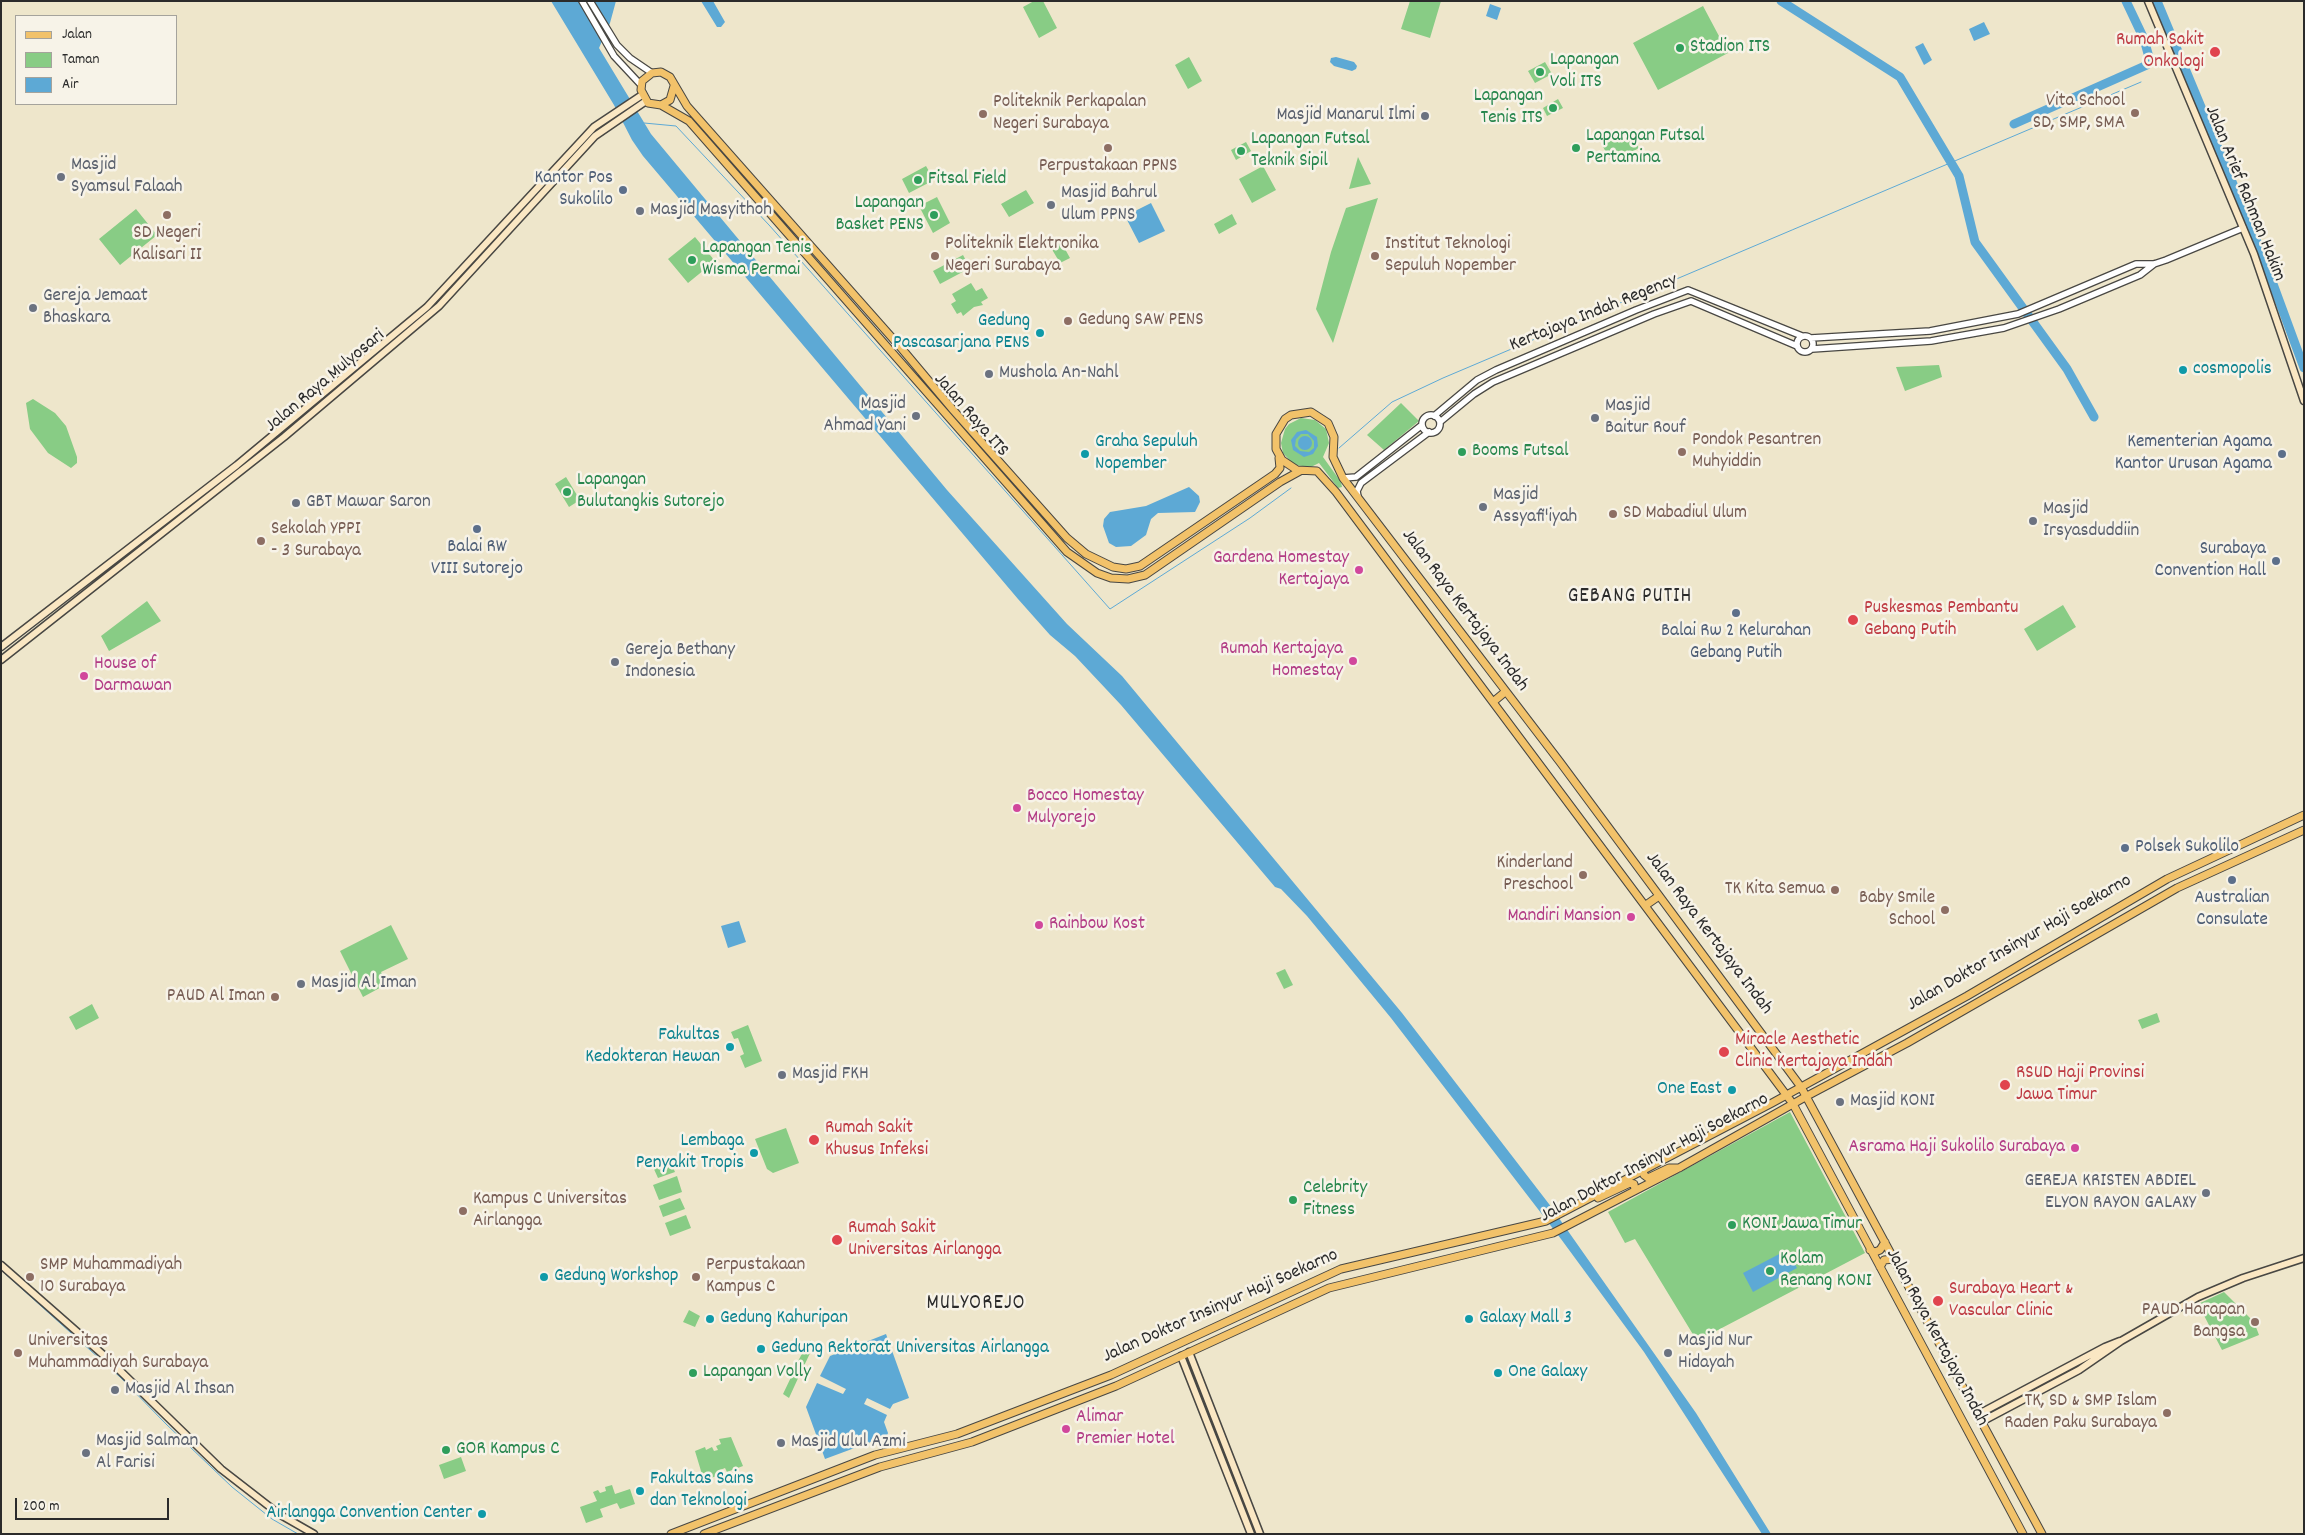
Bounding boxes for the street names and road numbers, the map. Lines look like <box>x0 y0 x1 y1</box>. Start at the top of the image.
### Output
street label: Jalan Arief Rahman Hakim <box>2198 103 2290 285</box>
street label: Kertajaya Indah Regency <box>1507 270 1681 358</box>
street label: Jalan Raya Mulyosari <box>262 325 390 439</box>
street label: Jalan Raya ITS <box>927 370 1013 462</box>
street label: Jalan Raya Kertajaya Indah <box>1395 525 1533 697</box>
street label: Jalan Raya Kertajaya Indah <box>1639 848 1777 1020</box>
street label: Jalan Doktor Insinyur Haji Soekarno <box>1904 870 2136 1018</box>
street label: Jalan Doktor Insinyur Haji Soekarno <box>1537 1089 1773 1229</box>
street label: Jalan Doktor Insinyur Haji Soekarno <box>1100 1245 1342 1369</box>
street label: Jalan Raya Kertajaya Indah <box>1880 1245 1992 1431</box>

